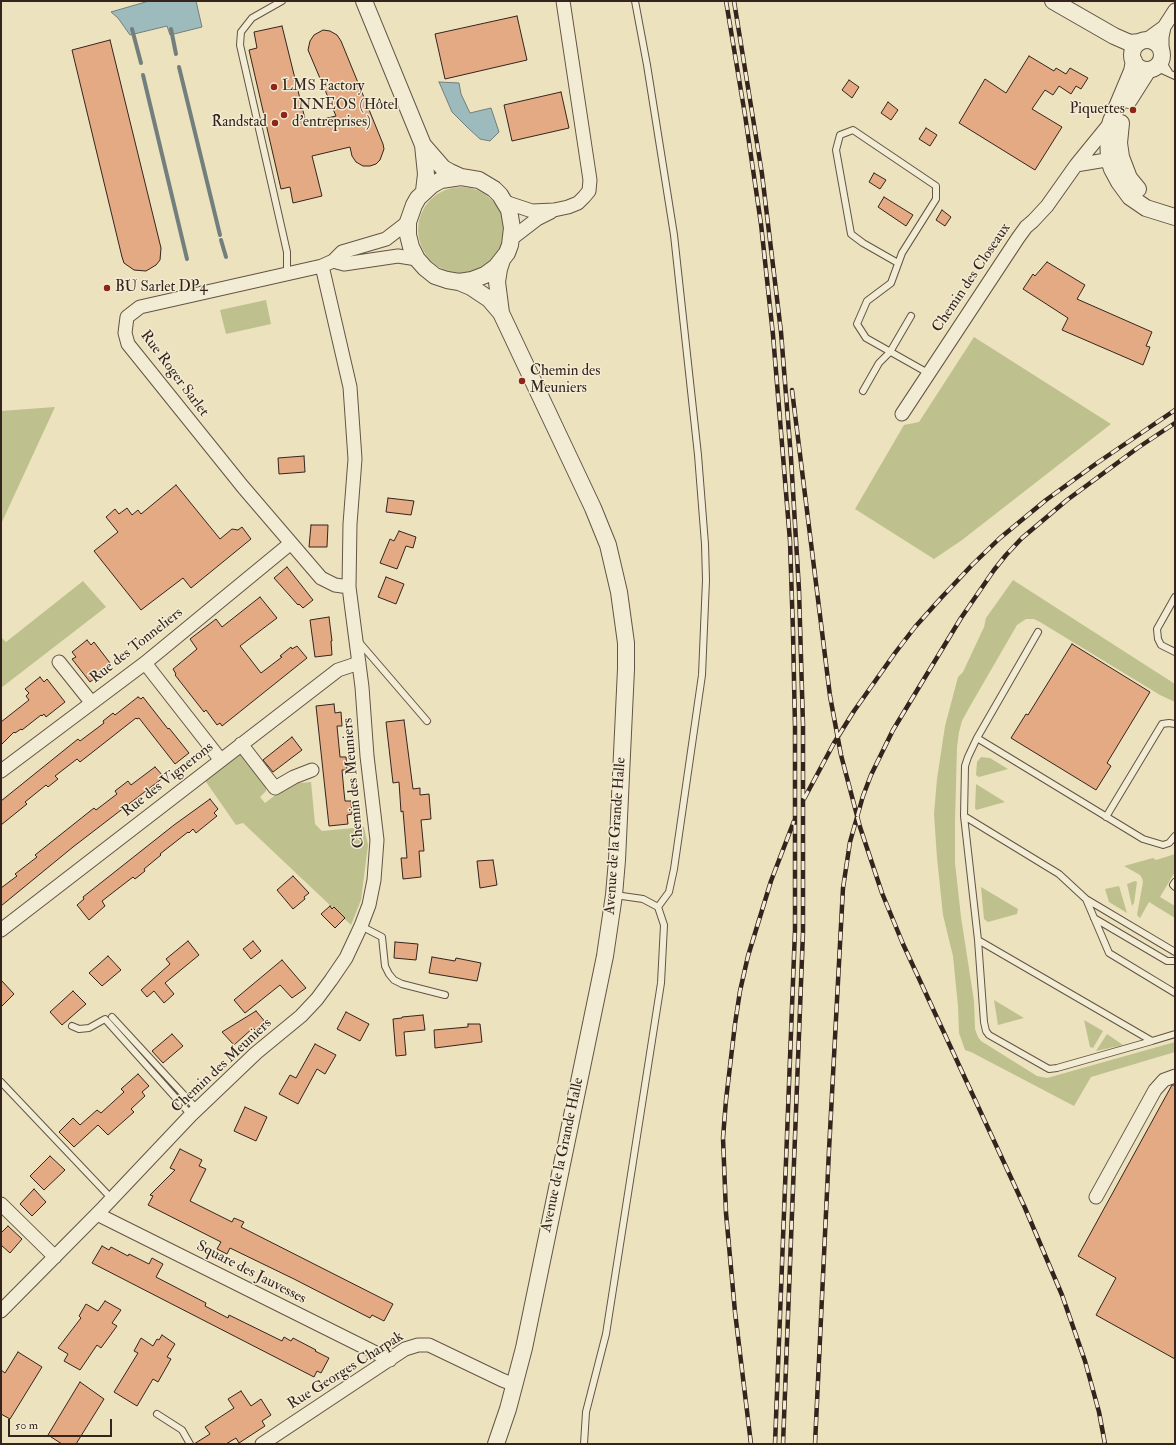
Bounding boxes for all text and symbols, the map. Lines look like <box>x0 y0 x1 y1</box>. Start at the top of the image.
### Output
place label: LMS Factory <box>282 78 364 96</box>
marker: LMS Factory <box>269 82 279 92</box>
place label: INNEOS (Hôtel d'entreprises) <box>292 97 398 132</box>
place label: Piquettes <box>1069 101 1125 119</box>
marker: Piquettes <box>1128 105 1138 115</box>
marker: INNEOS (Hôtel d'entreprises) <box>279 110 289 120</box>
place label: Randstad <box>211 114 267 132</box>
marker: Randstad <box>270 118 280 128</box>
street label: Chemin des Closeaux <box>929 220 1015 336</box>
place label: BU Sarlet DP4 <box>115 279 207 297</box>
marker: BU Sarlet DP4 <box>102 283 112 293</box>
street label: Rue Roger Sarlet <box>136 327 212 421</box>
place label: Chemin des Meuniers <box>530 363 600 398</box>
marker: Chemin des Meuniers <box>517 376 527 386</box>
street label: Rue des Tonneliers <box>87 604 187 688</box>
street label: Chemin des Meuniers <box>339 717 369 849</box>
street label: Rue des Vignerons <box>119 739 217 821</box>
street label: Avenue de la Grande Halle <box>602 757 630 915</box>
street label: Chemin des Meuniers <box>168 1015 276 1117</box>
street label: Avenue de la Grande Halle <box>538 1076 588 1234</box>
street label: Square des Jauvesses <box>193 1238 309 1308</box>
street label: Rue Georges Charpak <box>285 1328 407 1414</box>
scale bar <box>10 1411 114 1437</box>
text: 50 m <box>15 1418 38 1433</box>

